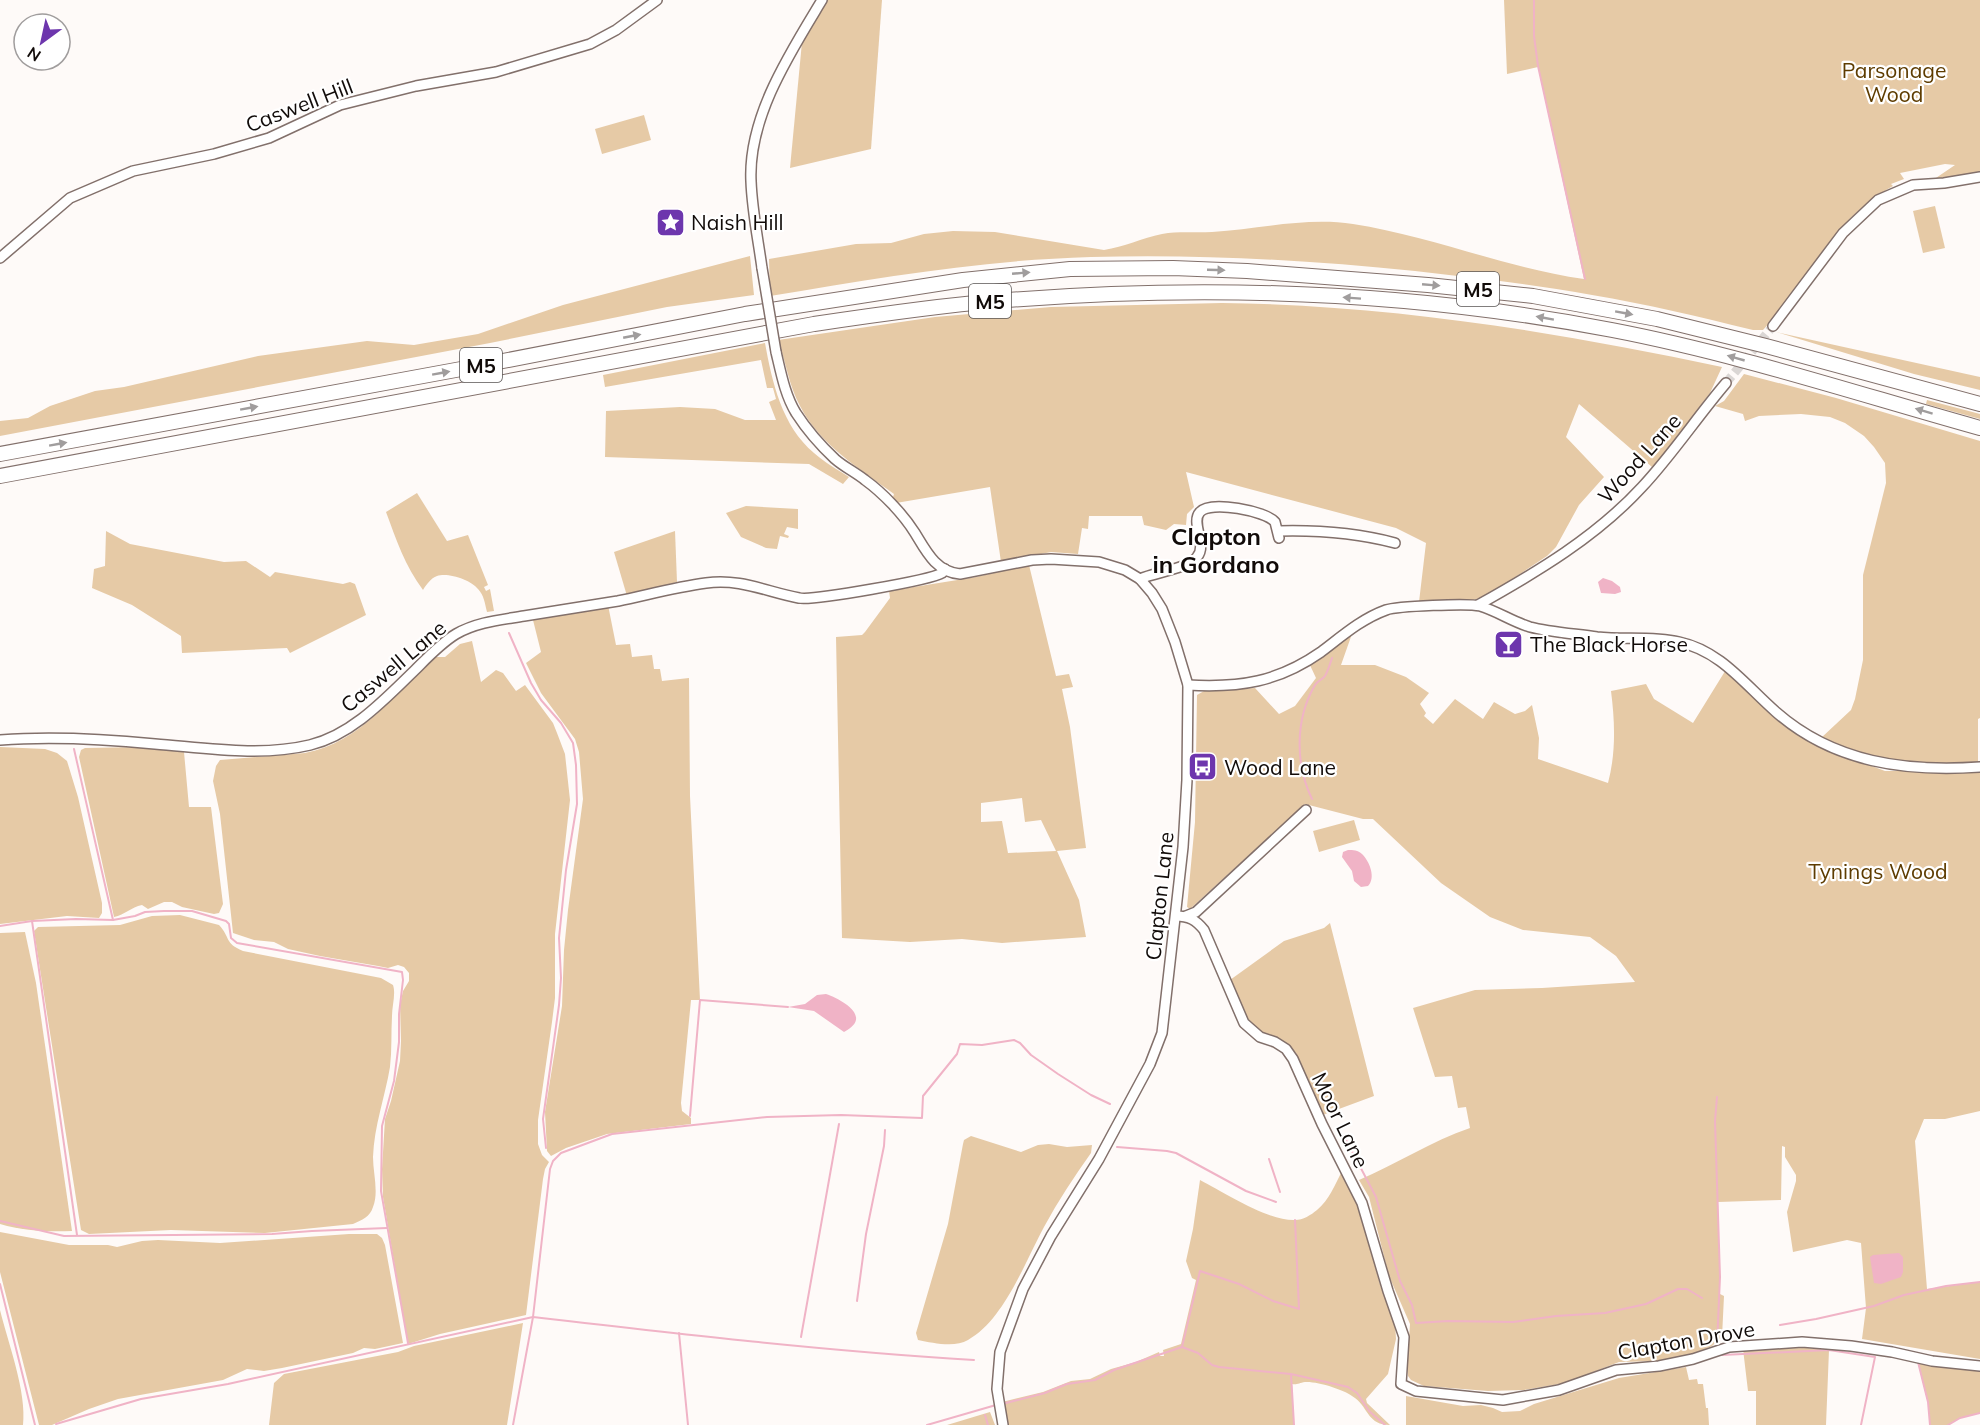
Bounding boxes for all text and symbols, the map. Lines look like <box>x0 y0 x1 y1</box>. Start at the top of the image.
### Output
north arrow <box>12 12 72 72</box>
text: N <box>23 43 44 66</box>
park label: Parsonage Wood <box>1842 57 1946 107</box>
street label: Caswell Hill <box>242 73 356 137</box>
place icon: Naish Hill <box>654 206 686 238</box>
place label: Naish Hill <box>691 209 784 235</box>
one-way arrow <box>1206 265 1225 274</box>
one-way arrow <box>1012 268 1031 278</box>
road number: M5 <box>1457 272 1499 306</box>
one-way arrow <box>1422 280 1441 290</box>
road number: M5 <box>969 284 1011 318</box>
one-way arrow <box>1342 293 1361 303</box>
one-way arrow <box>1615 309 1634 318</box>
one-way arrow <box>1536 313 1555 322</box>
one-way arrow <box>623 331 642 340</box>
road number: M5 <box>460 348 502 382</box>
one-way arrow <box>1727 353 1745 362</box>
one-way arrow <box>432 368 451 377</box>
one-way arrow <box>240 403 259 412</box>
one-way arrow <box>1915 406 1933 415</box>
street label: Wood Lane <box>1592 408 1686 508</box>
one-way arrow <box>48 439 67 448</box>
district label: Clapton in Gordano <box>1153 521 1279 579</box>
street label: Caswell Lane <box>335 614 451 718</box>
bar icon: The Black Horse <box>1493 628 1525 660</box>
place label: The Black Horse <box>1530 631 1688 657</box>
bus stop icon: Wood Lane <box>1187 751 1219 783</box>
place label: Wood Lane <box>1224 754 1336 780</box>
street label: Clapton Lane <box>1139 830 1179 962</box>
park label: Tynings Wood <box>1808 858 1948 884</box>
street label: Moor Lane <box>1307 1068 1375 1172</box>
street label: Clapton Drove <box>1615 1315 1757 1365</box>

